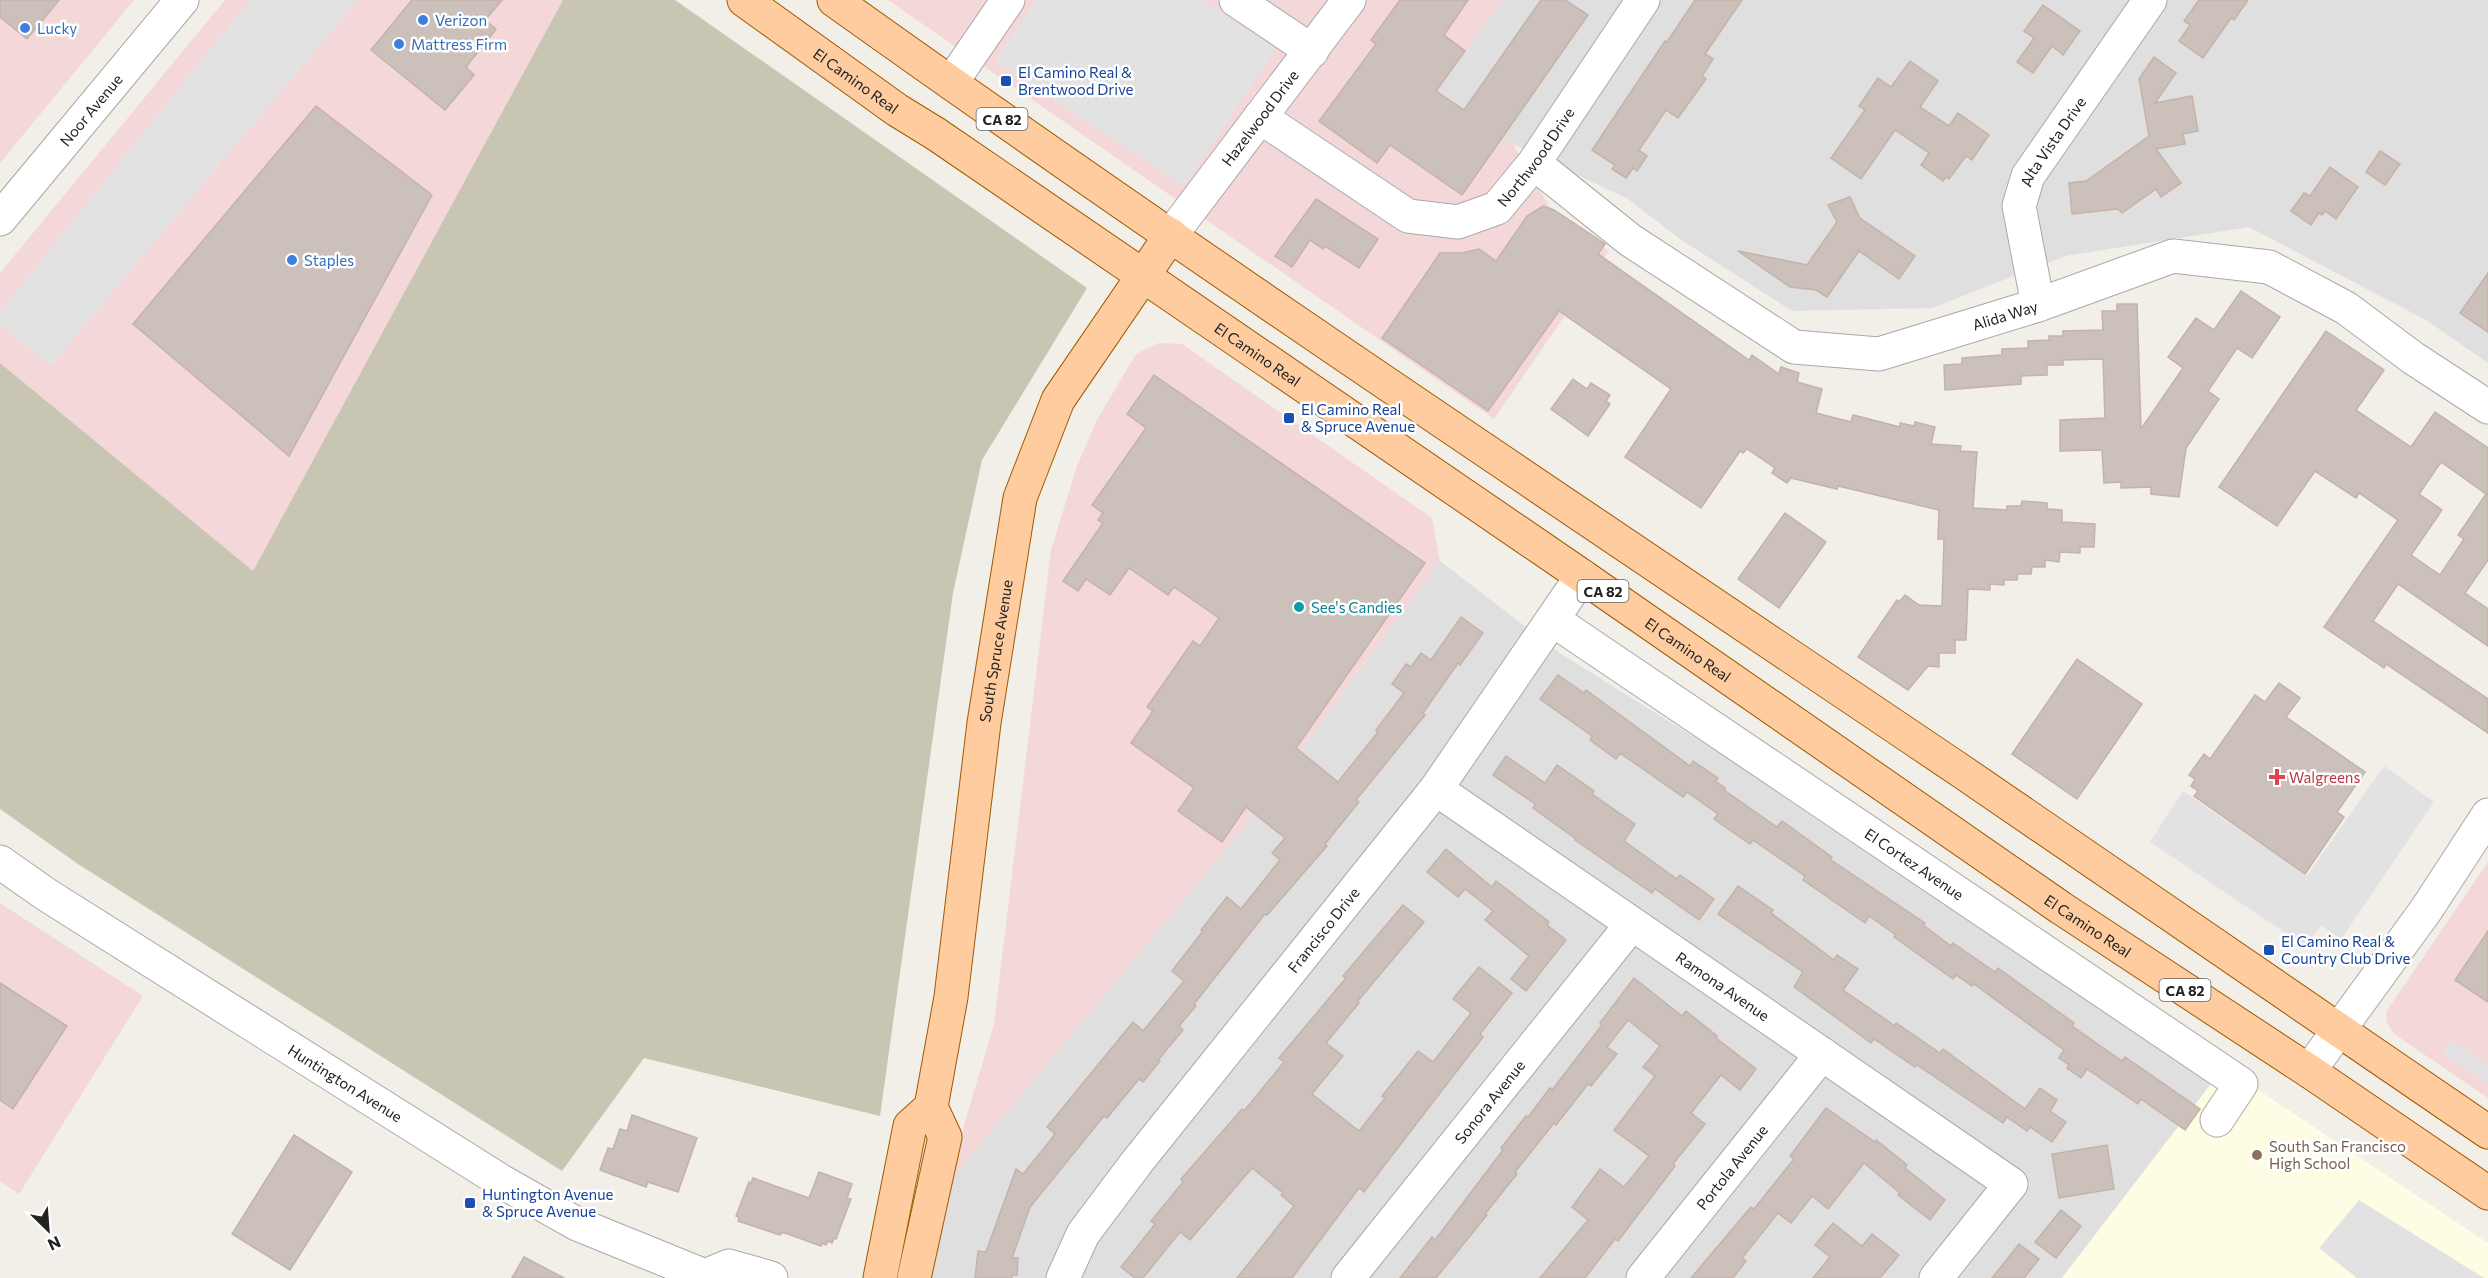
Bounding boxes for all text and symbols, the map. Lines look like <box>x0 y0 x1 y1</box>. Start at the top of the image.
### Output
place label: Verizon <box>435 11 487 29</box>
marker: Verizon <box>416 13 430 27</box>
place label: Lucky <box>37 19 78 37</box>
marker: Lucky <box>18 21 32 35</box>
place label: Mattress Firm <box>411 35 507 53</box>
marker: Mattress Firm <box>392 37 406 51</box>
street label: El Camino Real <box>810 44 902 117</box>
place label: El Camino Real & Brentwood Drive <box>1018 63 1134 98</box>
street label: Hazelwood Drive <box>1218 66 1302 169</box>
street label: Noor Avenue <box>56 70 126 149</box>
marker: El Camino Real & Brentwood Drive <box>999 74 1013 88</box>
street label: Alta Vista Drive <box>2016 93 2089 189</box>
street label: Northwood Drive <box>1493 104 1578 210</box>
road number: CA 82 <box>976 108 1028 130</box>
place label: Staples <box>304 251 354 269</box>
marker: Staples <box>285 253 299 267</box>
street label: Alida Way <box>1970 297 2040 334</box>
street label: El Camino Real <box>1211 318 1304 390</box>
place label: El Camino Real & Spruce Avenue <box>1301 400 1415 435</box>
marker: El Camino Real & Spruce Avenue <box>1282 411 1296 425</box>
street label: South Spruce Avenue <box>975 578 1016 724</box>
road number: CA 82 <box>1578 580 1628 602</box>
place label: See's Candies <box>1311 598 1402 616</box>
marker: See's Candies <box>1292 600 1306 614</box>
street label: El Camino Real <box>1642 614 1734 685</box>
place label: Walgreens <box>2289 768 2360 786</box>
marker: Walgreens <box>2270 770 2284 784</box>
street label: El Cortez Avenue <box>1862 824 1967 904</box>
street label: Francisco Drive <box>1284 883 1363 976</box>
street label: El Camino Real <box>2041 890 2135 961</box>
place label: El Camino Real & Country Club Drive <box>2281 932 2411 967</box>
marker: El Camino Real & Country Club Drive <box>2262 943 2276 957</box>
street label: Ramona Avenue <box>1673 948 1773 1024</box>
road number: CA 82 <box>2160 979 2210 1001</box>
street label: Huntington Avenue <box>285 1040 406 1126</box>
street label: Sonora Avenue <box>1450 1056 1528 1147</box>
street label: Portola Avenue <box>1692 1121 1771 1213</box>
place label: South San Francisco High School <box>2269 1137 2406 1172</box>
marker: South San Francisco High School <box>2250 1148 2264 1162</box>
place label: Huntington Avenue & Spruce Avenue <box>482 1185 614 1220</box>
marker: Huntington Avenue & Spruce Avenue <box>463 1196 477 1210</box>
north arrow <box>18 1200 78 1260</box>
text: N <box>45 1233 64 1255</box>

